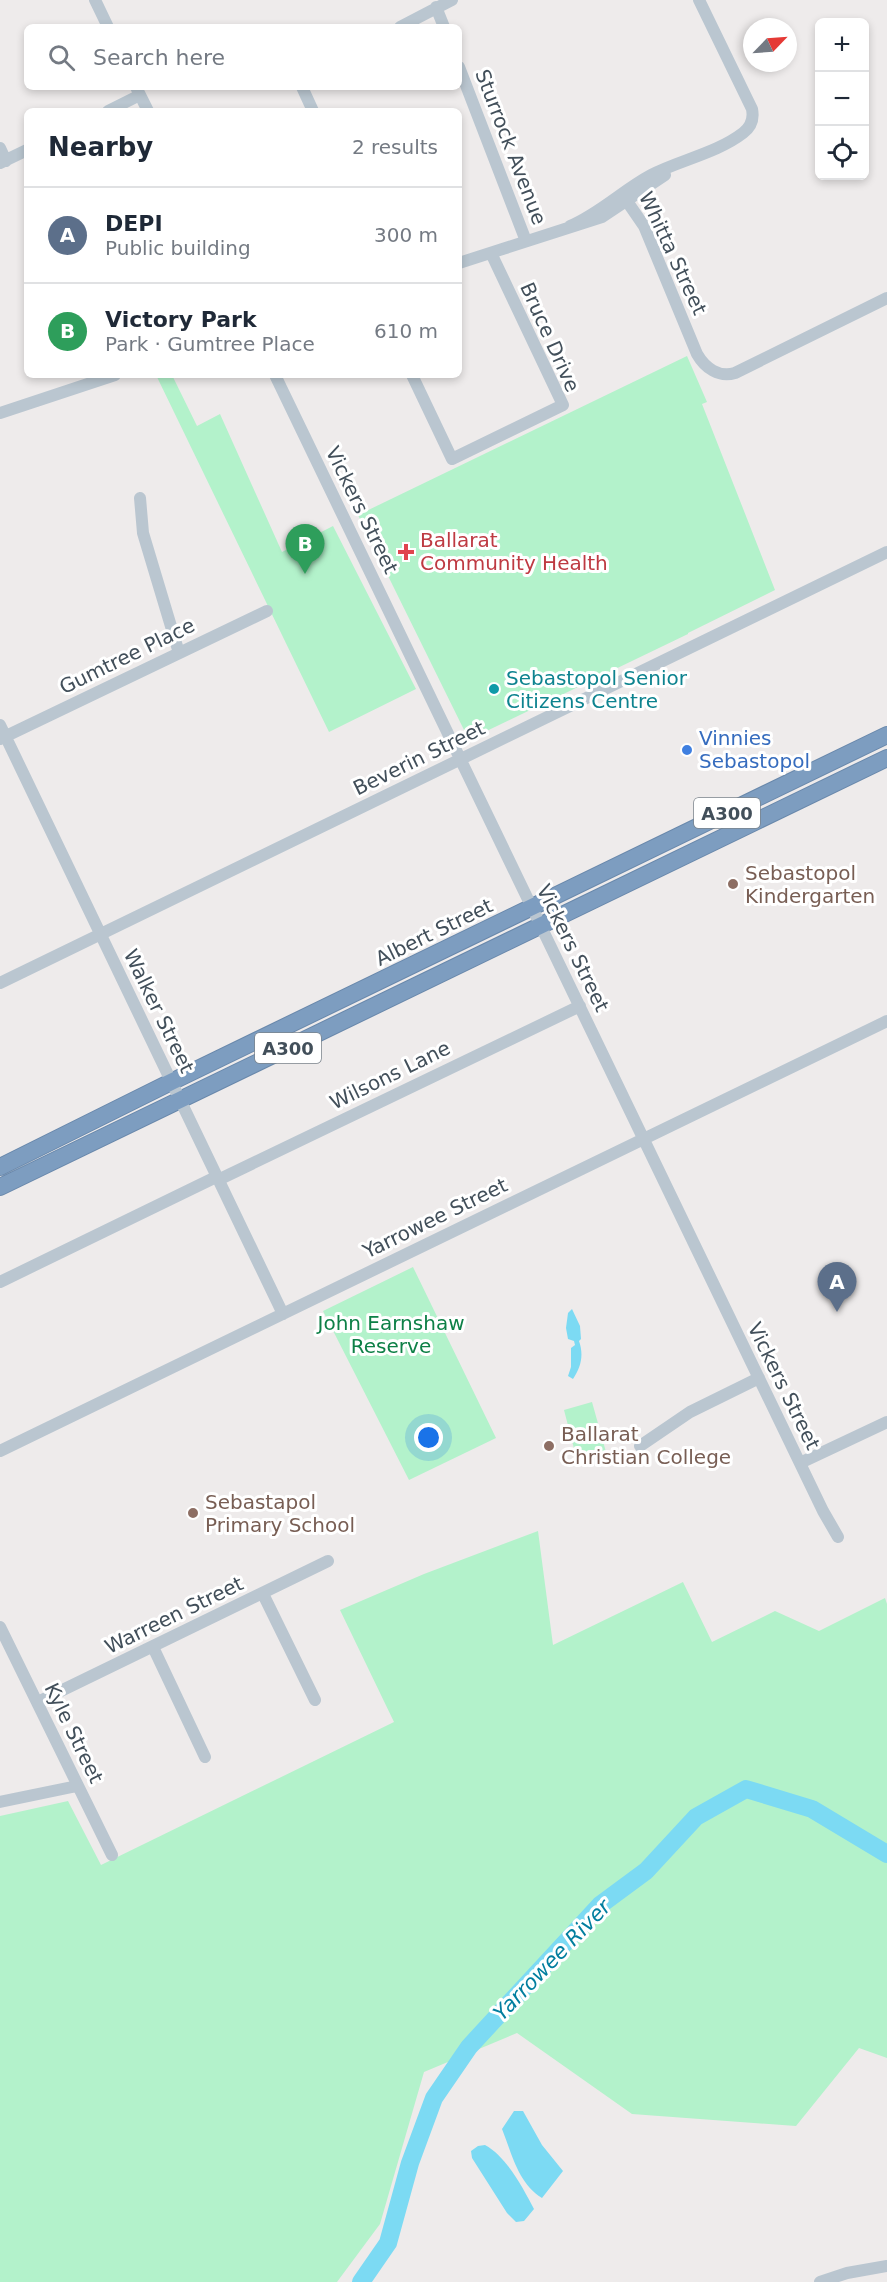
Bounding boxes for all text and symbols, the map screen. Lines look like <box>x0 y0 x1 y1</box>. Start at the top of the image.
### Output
north arrow <box>743 18 797 72</box>
map controls <box>815 18 869 180</box>
button: + <box>815 18 869 72</box>
search box <box>24 24 462 90</box>
icon: search <box>45 41 78 74</box>
text: Search here <box>93 45 225 70</box>
street label: Sturrock Avenue <box>470 66 552 228</box>
button: − <box>815 72 869 126</box>
button: locate <box>815 126 869 180</box>
text: Nearby <box>48 132 153 162</box>
text: 2 results <box>352 135 438 159</box>
street label: Whitta Street <box>634 188 712 319</box>
text: DEPI <box>105 211 163 236</box>
text: A <box>60 223 75 247</box>
text: 300 m <box>374 223 438 247</box>
text: Public building <box>105 236 251 260</box>
street label: Bruce Drive <box>515 278 585 396</box>
text: Victory Park <box>105 307 257 332</box>
text: B <box>60 319 75 343</box>
text: 610 m <box>374 319 438 343</box>
text: Park · Gumtree Place <box>105 332 315 356</box>
street label: Vickers Street <box>321 442 403 578</box>
pin: B <box>286 524 324 574</box>
place label: Ballarat Community Health <box>420 528 608 575</box>
marker: Ballarat Community Health <box>397 543 415 561</box>
street label: Gumtree Place <box>55 613 199 699</box>
place label: Sebastopol Senior Citizens Centre <box>506 666 688 713</box>
marker: Sebastopol Senior Citizens Centre <box>487 682 501 696</box>
street label: Beverin Street <box>349 716 489 800</box>
place label: Vinnies Sebastopol <box>699 726 810 773</box>
marker: Vinnies Sebastopol <box>680 743 694 757</box>
road number: A300 <box>694 798 760 828</box>
place label: Sebastopol Kindergarten <box>745 861 875 908</box>
marker: Sebastopol Kindergarten <box>726 877 740 891</box>
street label: Vickers Street <box>532 880 614 1016</box>
street label: Albert Street <box>371 893 497 971</box>
street label: Walker Street <box>119 945 199 1077</box>
road number: A300 <box>255 1033 321 1063</box>
street label: Wilsons Lane <box>326 1036 454 1114</box>
street label: Yarrowee Street <box>358 1173 511 1264</box>
pin: A <box>818 1262 856 1312</box>
park label: John Earnshaw Reserve <box>316 1311 465 1358</box>
street label: Vickers Street <box>743 1318 825 1454</box>
place label: Ballarat Christian College <box>561 1422 731 1469</box>
your location <box>414 1423 443 1452</box>
marker: Ballarat Christian College <box>542 1439 556 1453</box>
place label: Sebastapol Primary School <box>205 1490 355 1537</box>
marker: Sebastapol Primary School <box>186 1506 200 1520</box>
street label: Warreen Street <box>101 1571 247 1659</box>
street label: Kyle Street <box>39 1679 109 1787</box>
water label: Yarrowee River <box>488 1894 616 2025</box>

